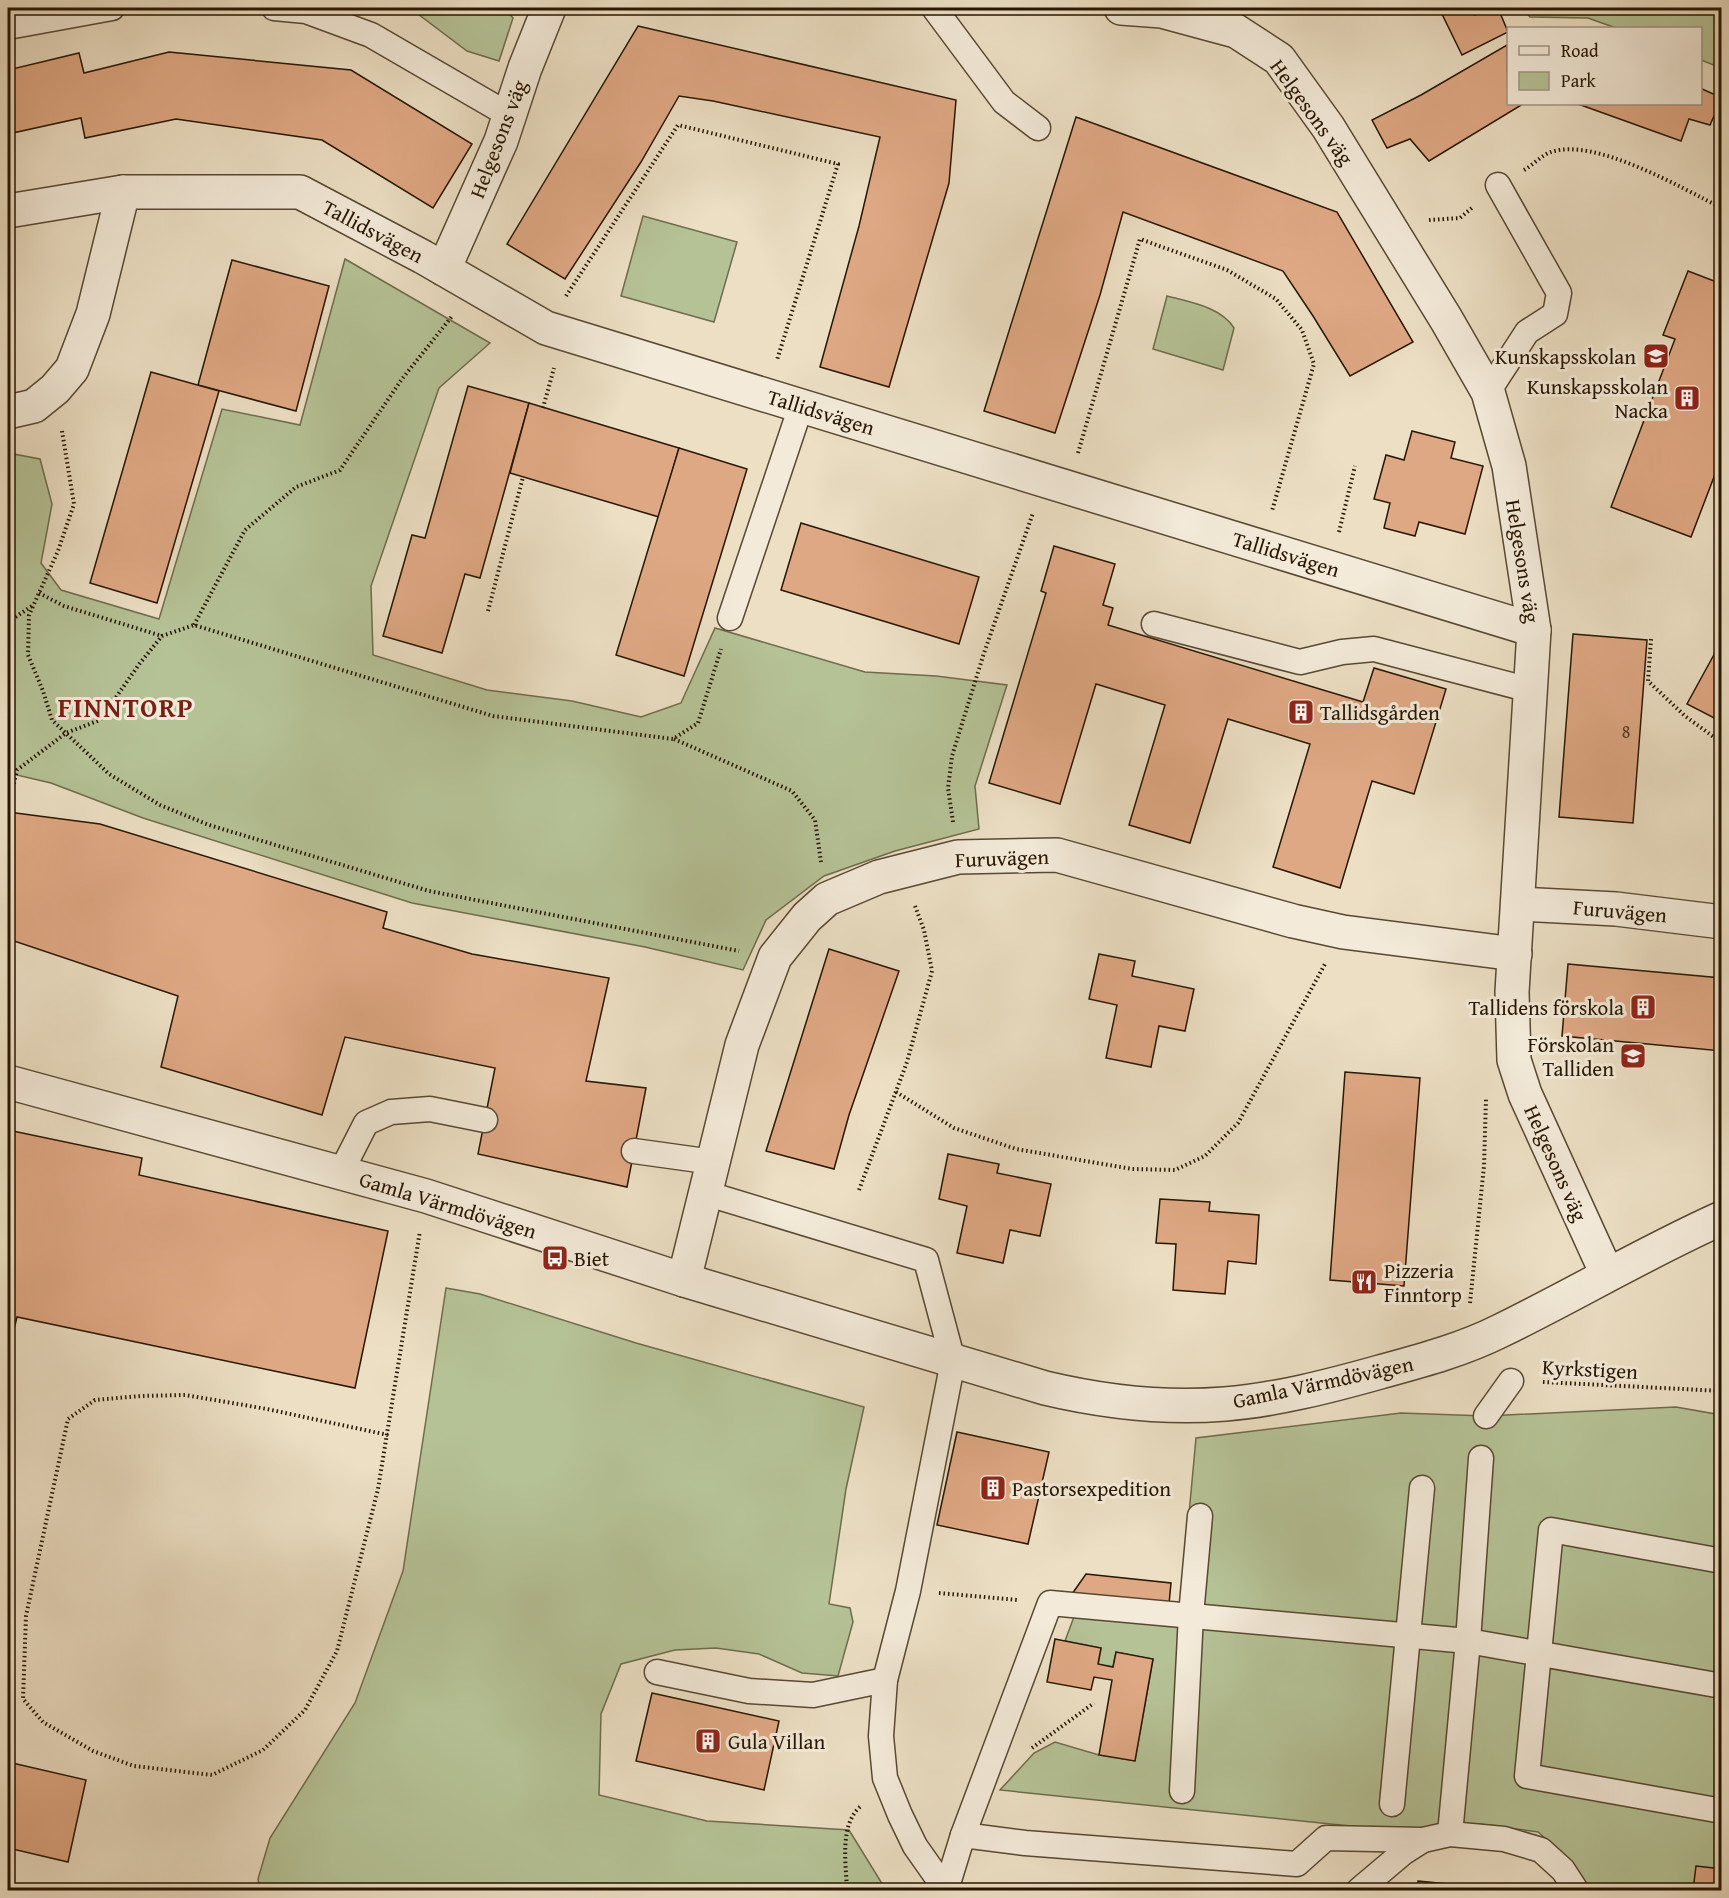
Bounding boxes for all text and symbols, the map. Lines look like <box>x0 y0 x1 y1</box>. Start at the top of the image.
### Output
legend <box>1507 27 1702 105</box>
text: Road <box>1561 37 1599 64</box>
street label: Helgesons väg <box>1263 52 1361 172</box>
text: Park <box>1561 67 1597 94</box>
street label: Helgesons väg <box>461 75 535 203</box>
street label: Tallidsvägen <box>317 191 429 271</box>
place label: Kunskapsskolan <box>1495 341 1636 372</box>
school or university icon: Kunskapsskolan <box>1641 341 1671 371</box>
place label: Kunskapsskolan Nacka <box>1527 371 1668 426</box>
street label: Tallidsvägen <box>764 381 879 443</box>
building icon: Kunskapsskolan Nacka <box>1672 383 1702 413</box>
street label: Helgesons väg <box>1498 497 1548 626</box>
street label: Tallidsvägen <box>1229 523 1344 585</box>
district label: FINNTORP <box>58 687 194 727</box>
building icon: Tallidsgården <box>1286 697 1316 727</box>
place label: Tallidsgården <box>1320 697 1440 728</box>
house number: 8 <box>1622 718 1630 745</box>
street label: Furuvägen <box>954 841 1050 875</box>
street label: Furuvägen <box>1572 891 1668 931</box>
place label: Tallidens förskola <box>1468 992 1624 1023</box>
building icon: Tallidens förskola <box>1628 992 1658 1022</box>
place label: Förskolan Talliden <box>1527 1029 1614 1084</box>
school or university icon: Förskolan Talliden <box>1618 1041 1648 1071</box>
street label: Helgesons väg <box>1516 1100 1596 1227</box>
street label: Gamla Värmdövägen <box>356 1163 541 1247</box>
bus stop icon: Biet <box>540 1243 570 1273</box>
place label: Biet <box>574 1243 610 1274</box>
place label: Pizzeria Finntorp <box>1384 1255 1462 1310</box>
restaurant icon: Pizzeria Finntorp <box>1349 1267 1379 1297</box>
street label: Gamla Värmdövägen <box>1230 1348 1416 1416</box>
street label: Kyrkstigen <box>1541 1351 1639 1387</box>
building icon: Pastorsexpedition <box>978 1473 1008 1503</box>
place label: Pastorsexpedition <box>1012 1473 1171 1504</box>
building icon: Gula Villan <box>693 1726 723 1756</box>
place label: Gula Villan <box>728 1726 826 1757</box>

